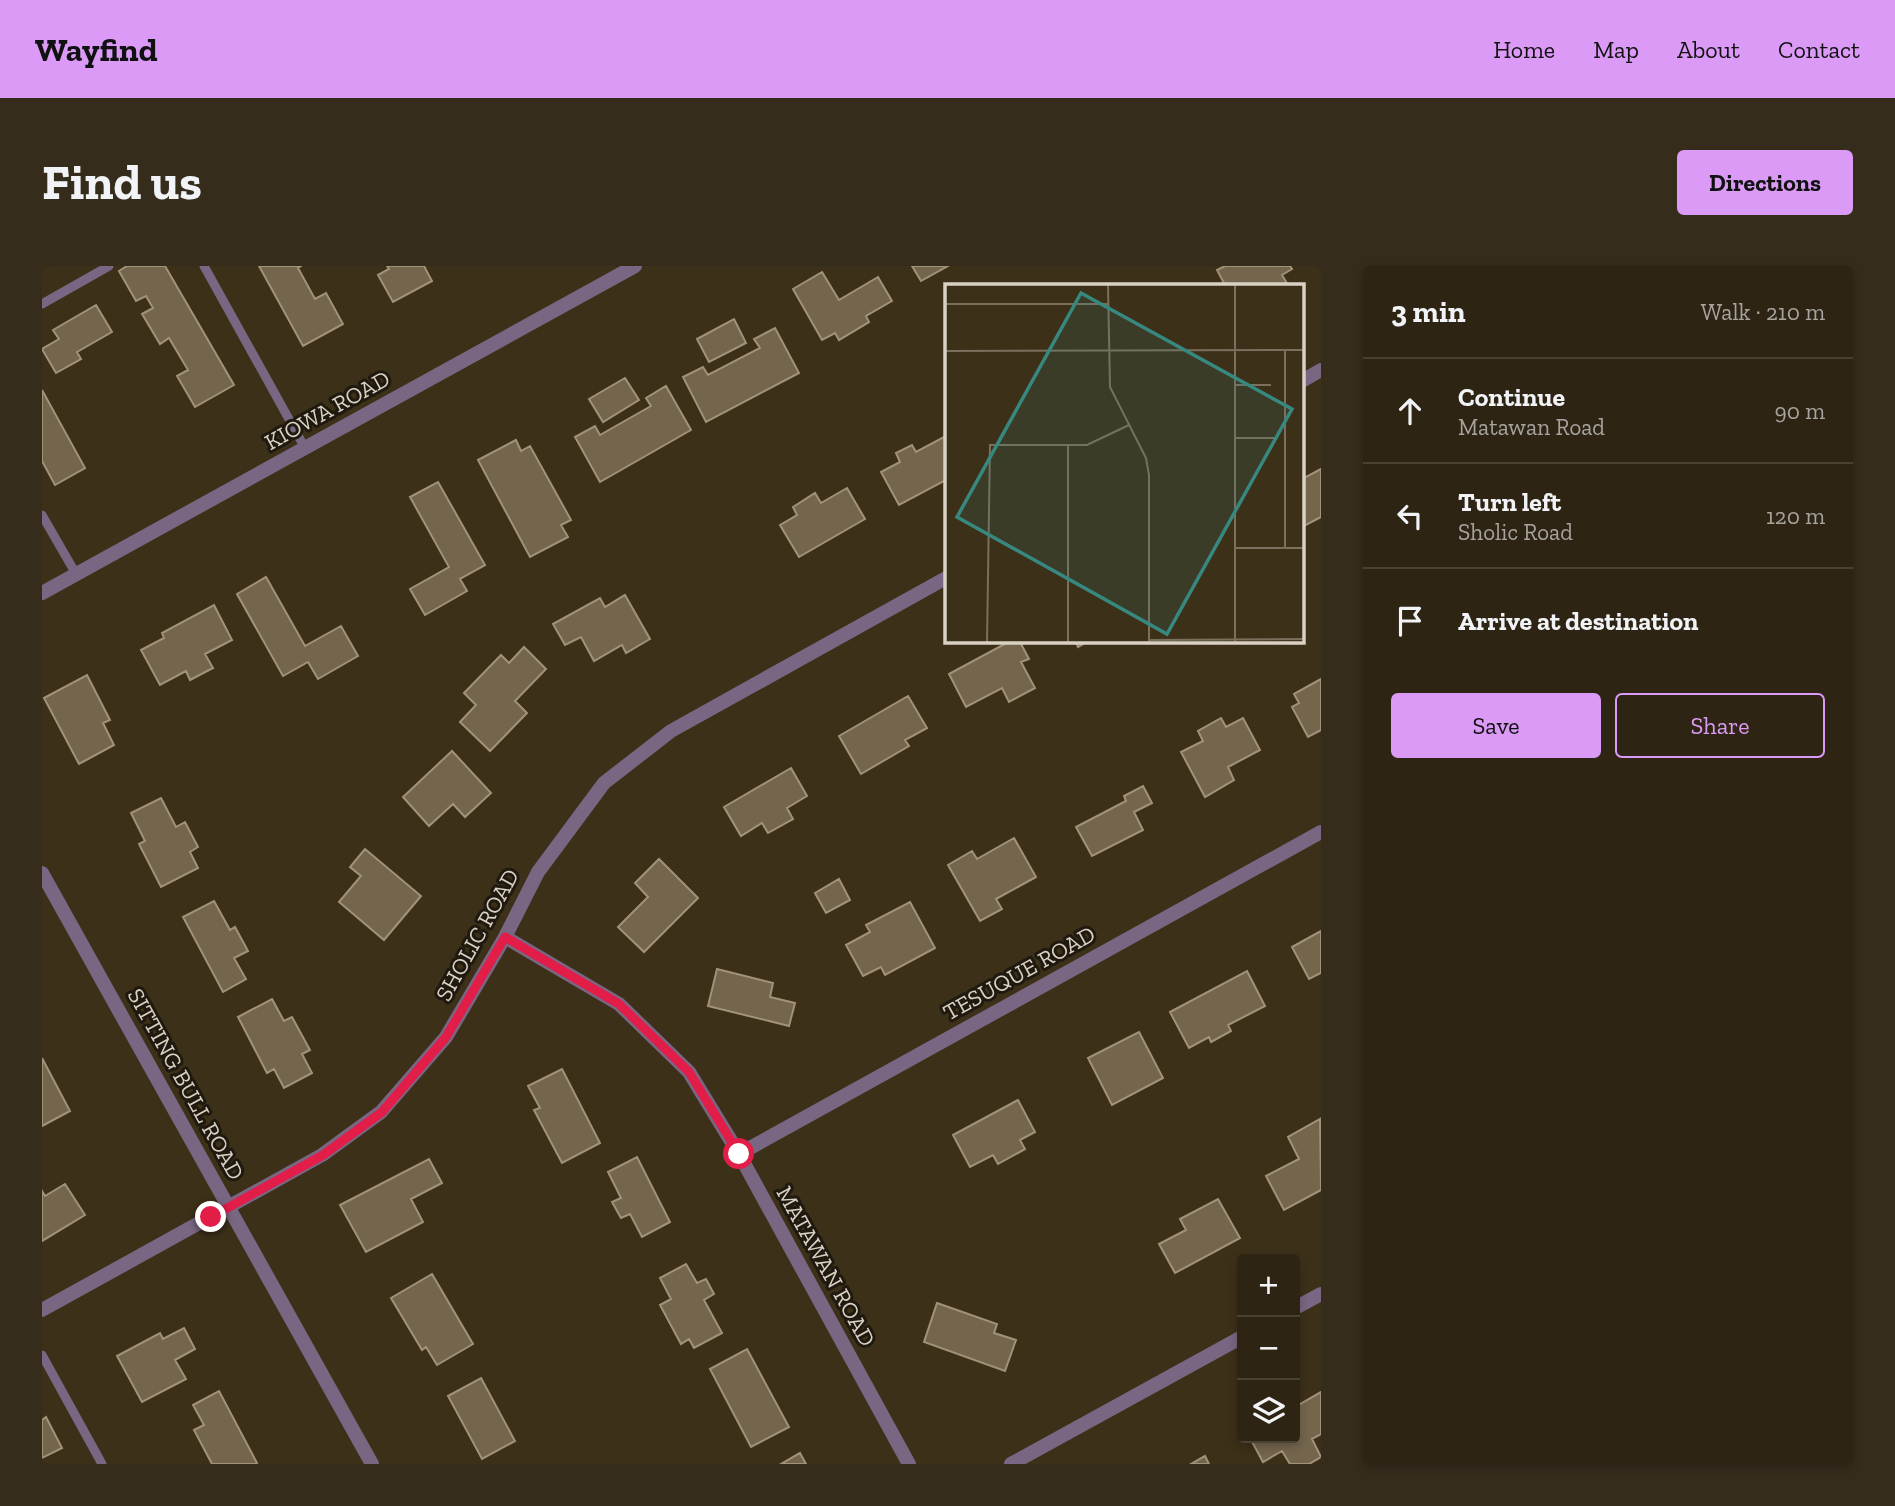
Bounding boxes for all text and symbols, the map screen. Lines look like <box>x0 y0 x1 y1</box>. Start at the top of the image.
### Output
text: Wayfind <box>35 30 158 69</box>
text: Home <box>1493 35 1555 64</box>
text: Map <box>1593 35 1639 64</box>
text: About <box>1677 35 1740 64</box>
text: Contact <box>1778 35 1860 64</box>
button: Directions <box>1677 150 1853 215</box>
text: Find us <box>42 153 202 212</box>
inset map <box>945 284 1304 642</box>
text: 3 min <box>1391 294 1466 330</box>
text: Walk · 210 m <box>1701 298 1825 326</box>
street label: KIOWA ROAD <box>259 364 395 456</box>
text: Continue <box>1458 381 1565 413</box>
icon: ahead <box>1391 392 1429 430</box>
text: 90 m <box>1774 397 1825 425</box>
text: Matawan Road <box>1458 413 1605 441</box>
text: Turn left <box>1458 486 1561 518</box>
icon: left <box>1391 497 1429 535</box>
text: 120 m <box>1766 502 1825 530</box>
text: Sholic Road <box>1458 518 1573 546</box>
icon: arrive <box>1391 602 1429 640</box>
text: Arrive at destination <box>1458 605 1698 637</box>
button: Save <box>1391 693 1601 758</box>
button: Share <box>1615 693 1825 758</box>
street label: SHOLIC ROAD <box>429 864 525 1006</box>
street label: TESUQUE ROAD <box>938 920 1100 1026</box>
street label: SITTING BULL ROAD <box>122 983 250 1185</box>
route start <box>723 1138 754 1169</box>
street label: MATAWAN ROAD <box>770 1181 882 1351</box>
route end <box>195 1201 226 1232</box>
map controls <box>1237 1254 1300 1443</box>
button: + <box>1237 1254 1300 1317</box>
button: − <box>1237 1317 1300 1380</box>
button: layers <box>1237 1380 1300 1443</box>

